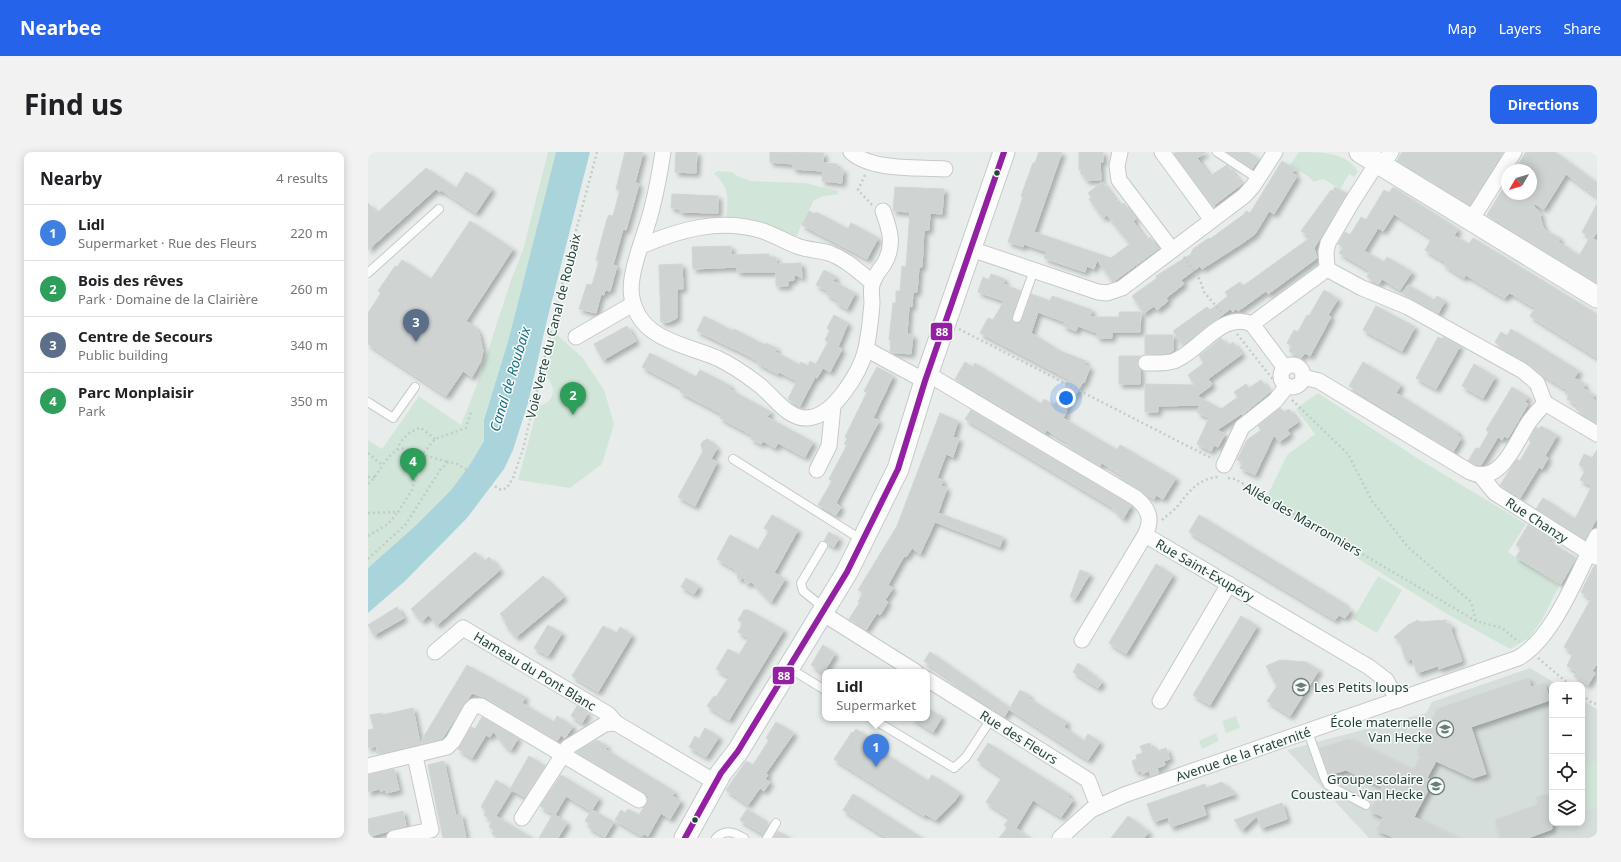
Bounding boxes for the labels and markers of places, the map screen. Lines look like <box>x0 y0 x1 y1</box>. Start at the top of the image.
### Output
unlabelled marker <box>992 168 1002 178</box>
pin: 3 <box>403 309 429 342</box>
pin: 2 <box>560 382 586 415</box>
pin: 4 <box>400 448 426 481</box>
school or university icon: Les Petits loups <box>1291 677 1311 697</box>
place label: Les Petits loups <box>1314 678 1409 696</box>
place label: École maternelle Van Hecke <box>1330 713 1432 746</box>
school or university icon: École maternelle Van Hecke <box>1435 719 1455 739</box>
pin: 1 <box>863 734 889 767</box>
place label: Groupe scolaire Cousteau - Van Hecke <box>1291 770 1423 803</box>
school or university icon: Groupe scolaire Cousteau - Van Hecke <box>1426 776 1446 796</box>
unlabelled marker <box>690 815 700 825</box>

